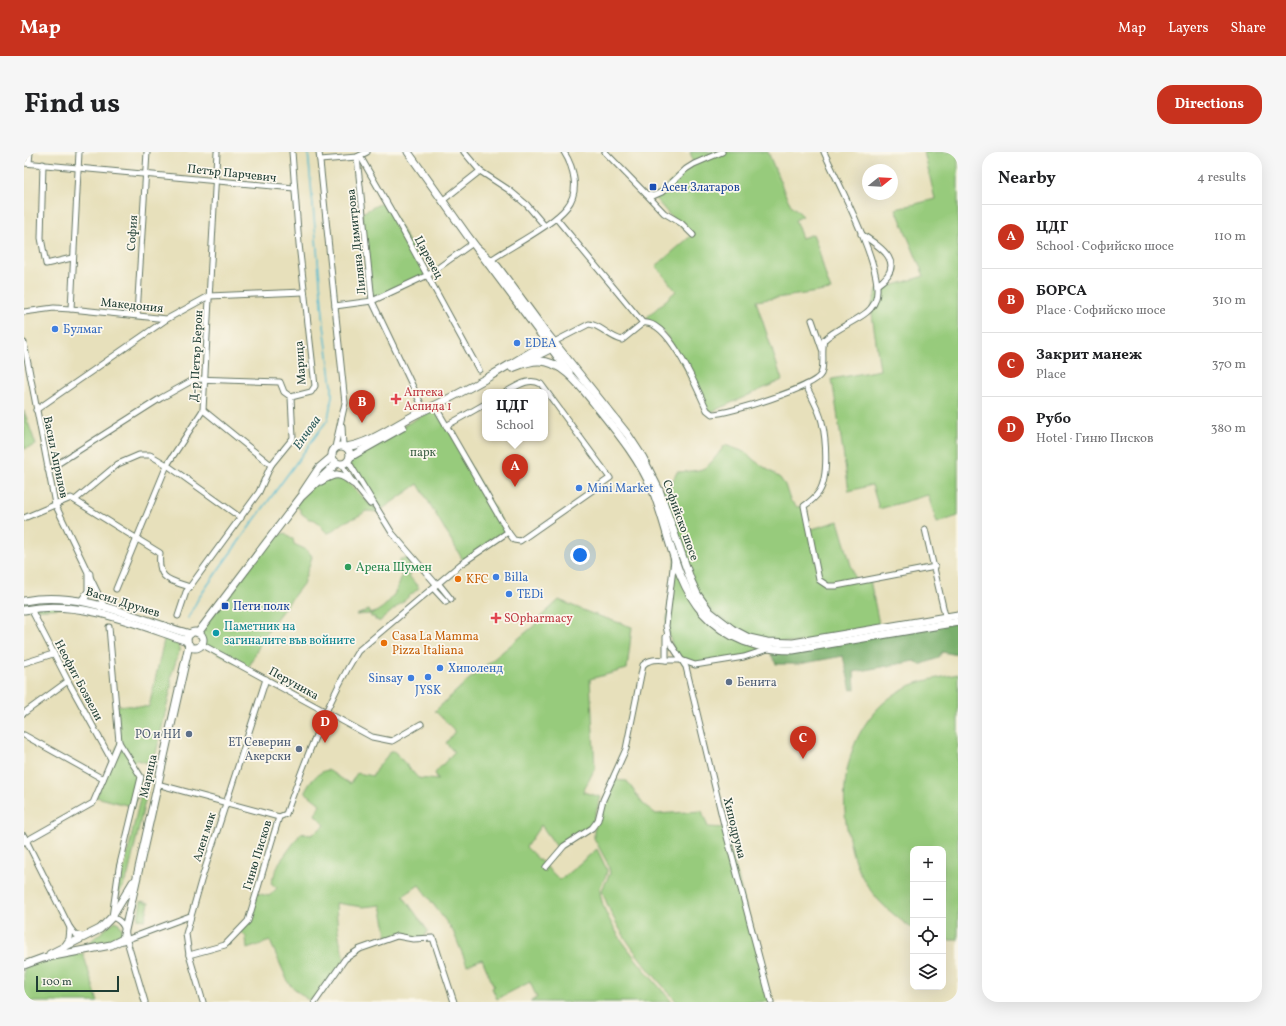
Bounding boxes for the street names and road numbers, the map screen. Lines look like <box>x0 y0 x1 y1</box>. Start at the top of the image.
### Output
street label: Петър Парчевич <box>187 161 278 187</box>
street label: Лиляна Димитрова <box>343 188 371 296</box>
street label: София <box>124 214 142 252</box>
street label: Царевец <box>410 233 447 282</box>
street label: Македония <box>100 295 164 317</box>
street label: Д-р Петър Берон <box>187 310 207 403</box>
street label: Марица <box>291 340 311 386</box>
street label: Васил Априлов <box>38 415 72 500</box>
street label: Софийско шосе <box>658 478 702 563</box>
street label: Васил Друмев <box>84 584 162 622</box>
street label: Неофит Бозвели <box>50 637 106 724</box>
street label: Перуника <box>266 664 321 704</box>
street label: Марица <box>136 753 162 800</box>
street label: Хиподрума <box>719 796 749 861</box>
street label: Ален мак <box>189 810 221 864</box>
street label: Гиню Писков <box>240 818 276 892</box>

